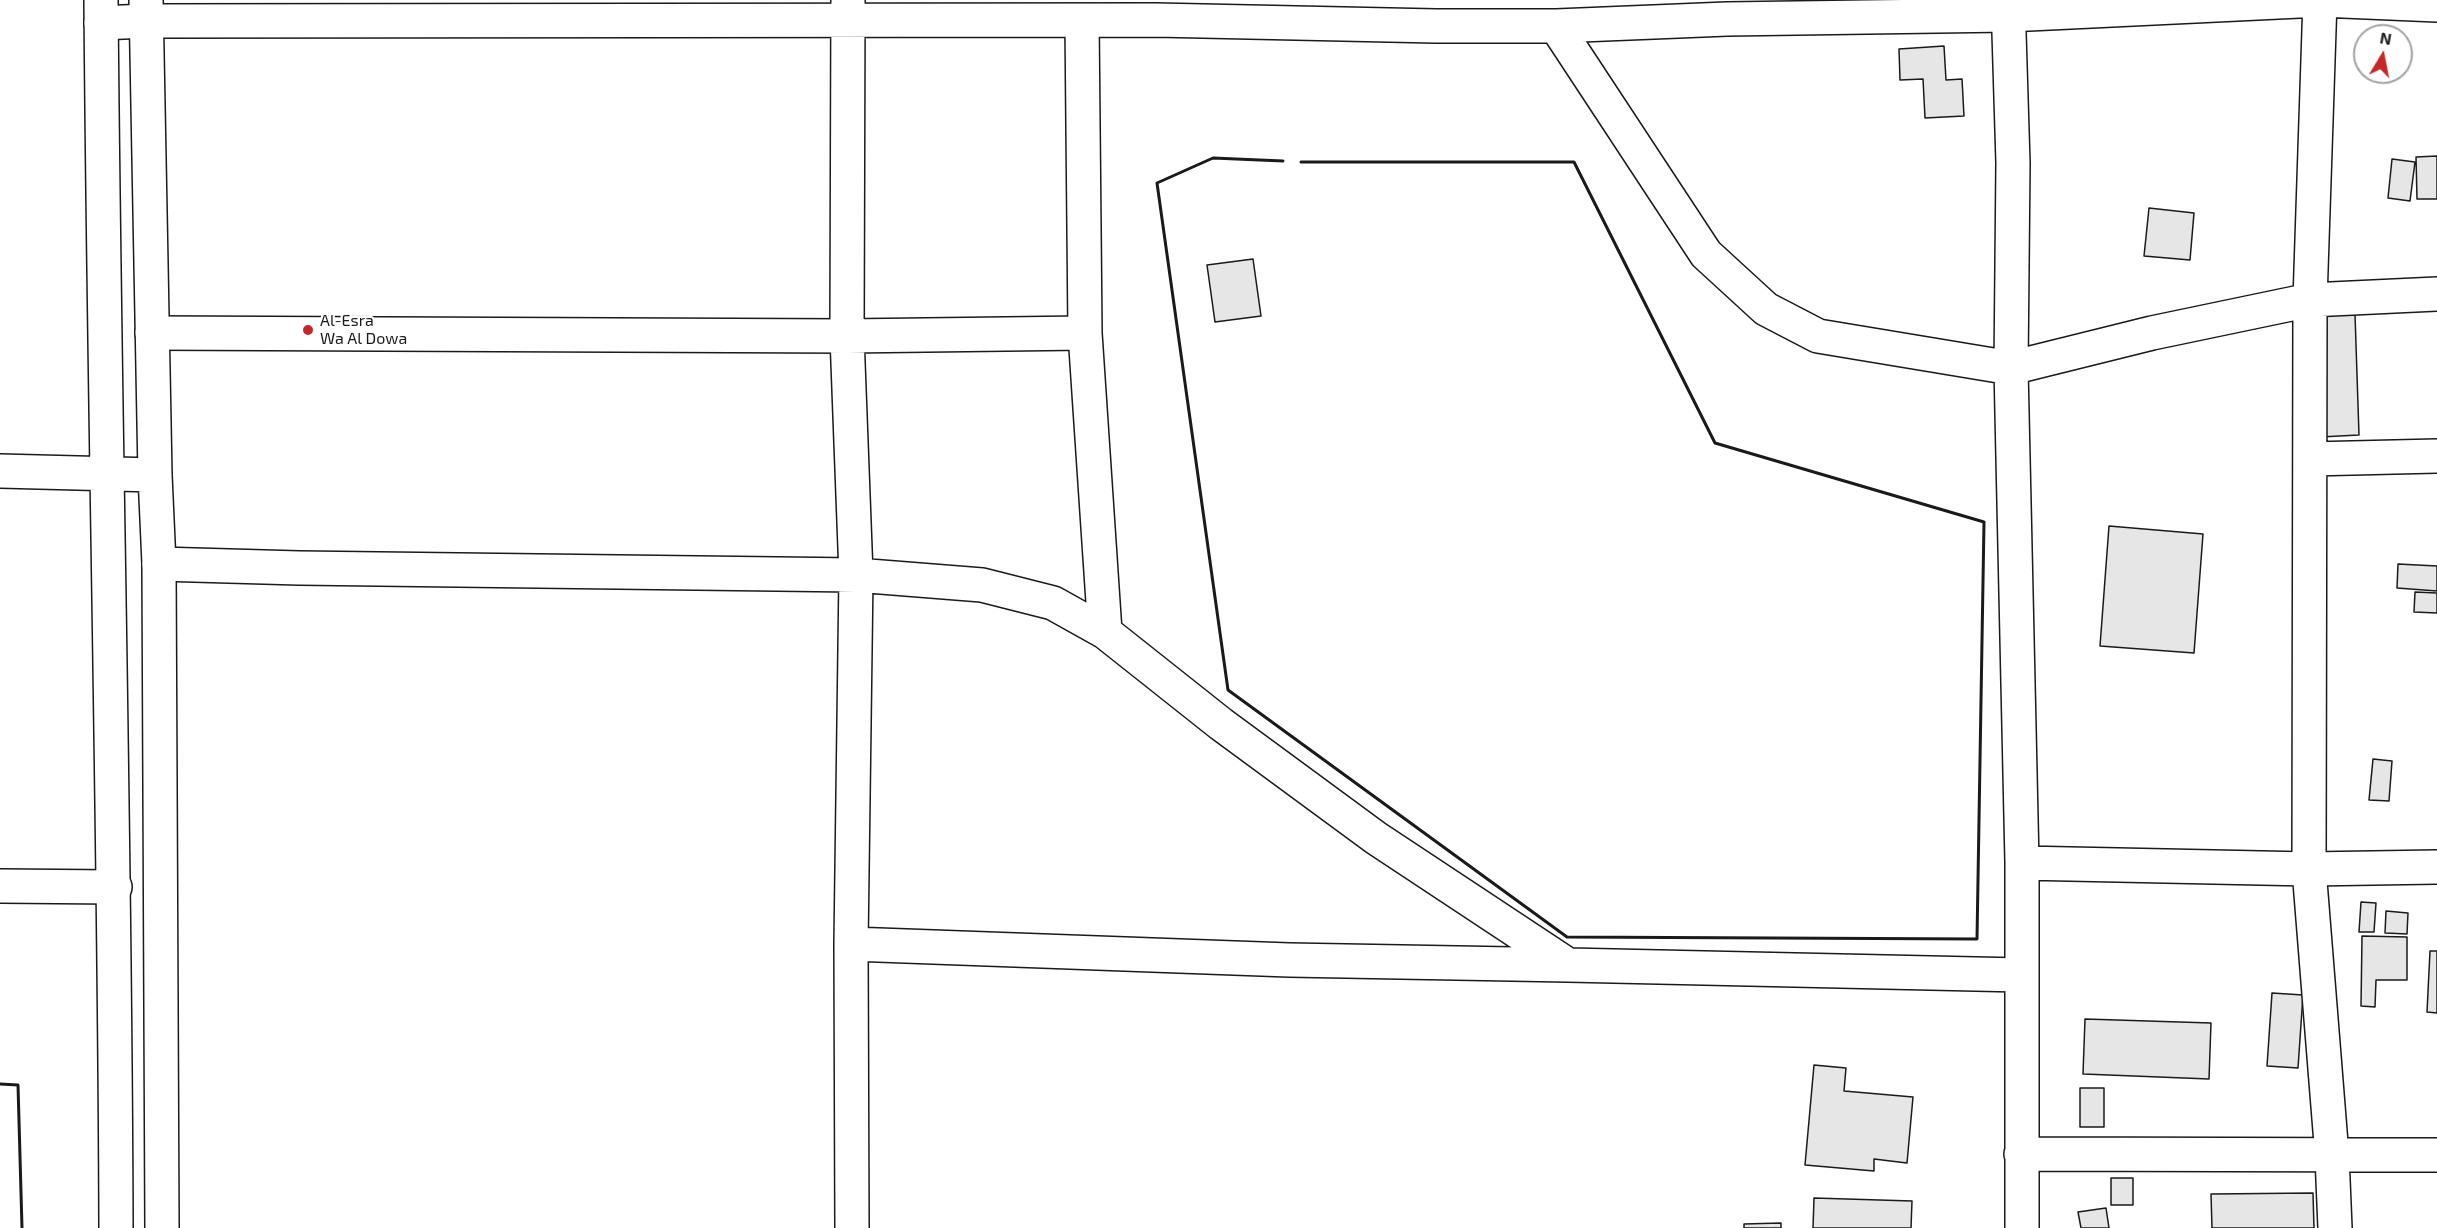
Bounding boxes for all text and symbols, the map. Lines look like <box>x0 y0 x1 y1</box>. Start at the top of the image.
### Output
north arrow <box>2353 24 2413 84</box>
text: N <box>2379 27 2393 48</box>
place label: Al-Esra Wa Al Dowa <box>320 311 407 349</box>
marker: Al-Esra Wa Al Dowa <box>301 323 315 337</box>

